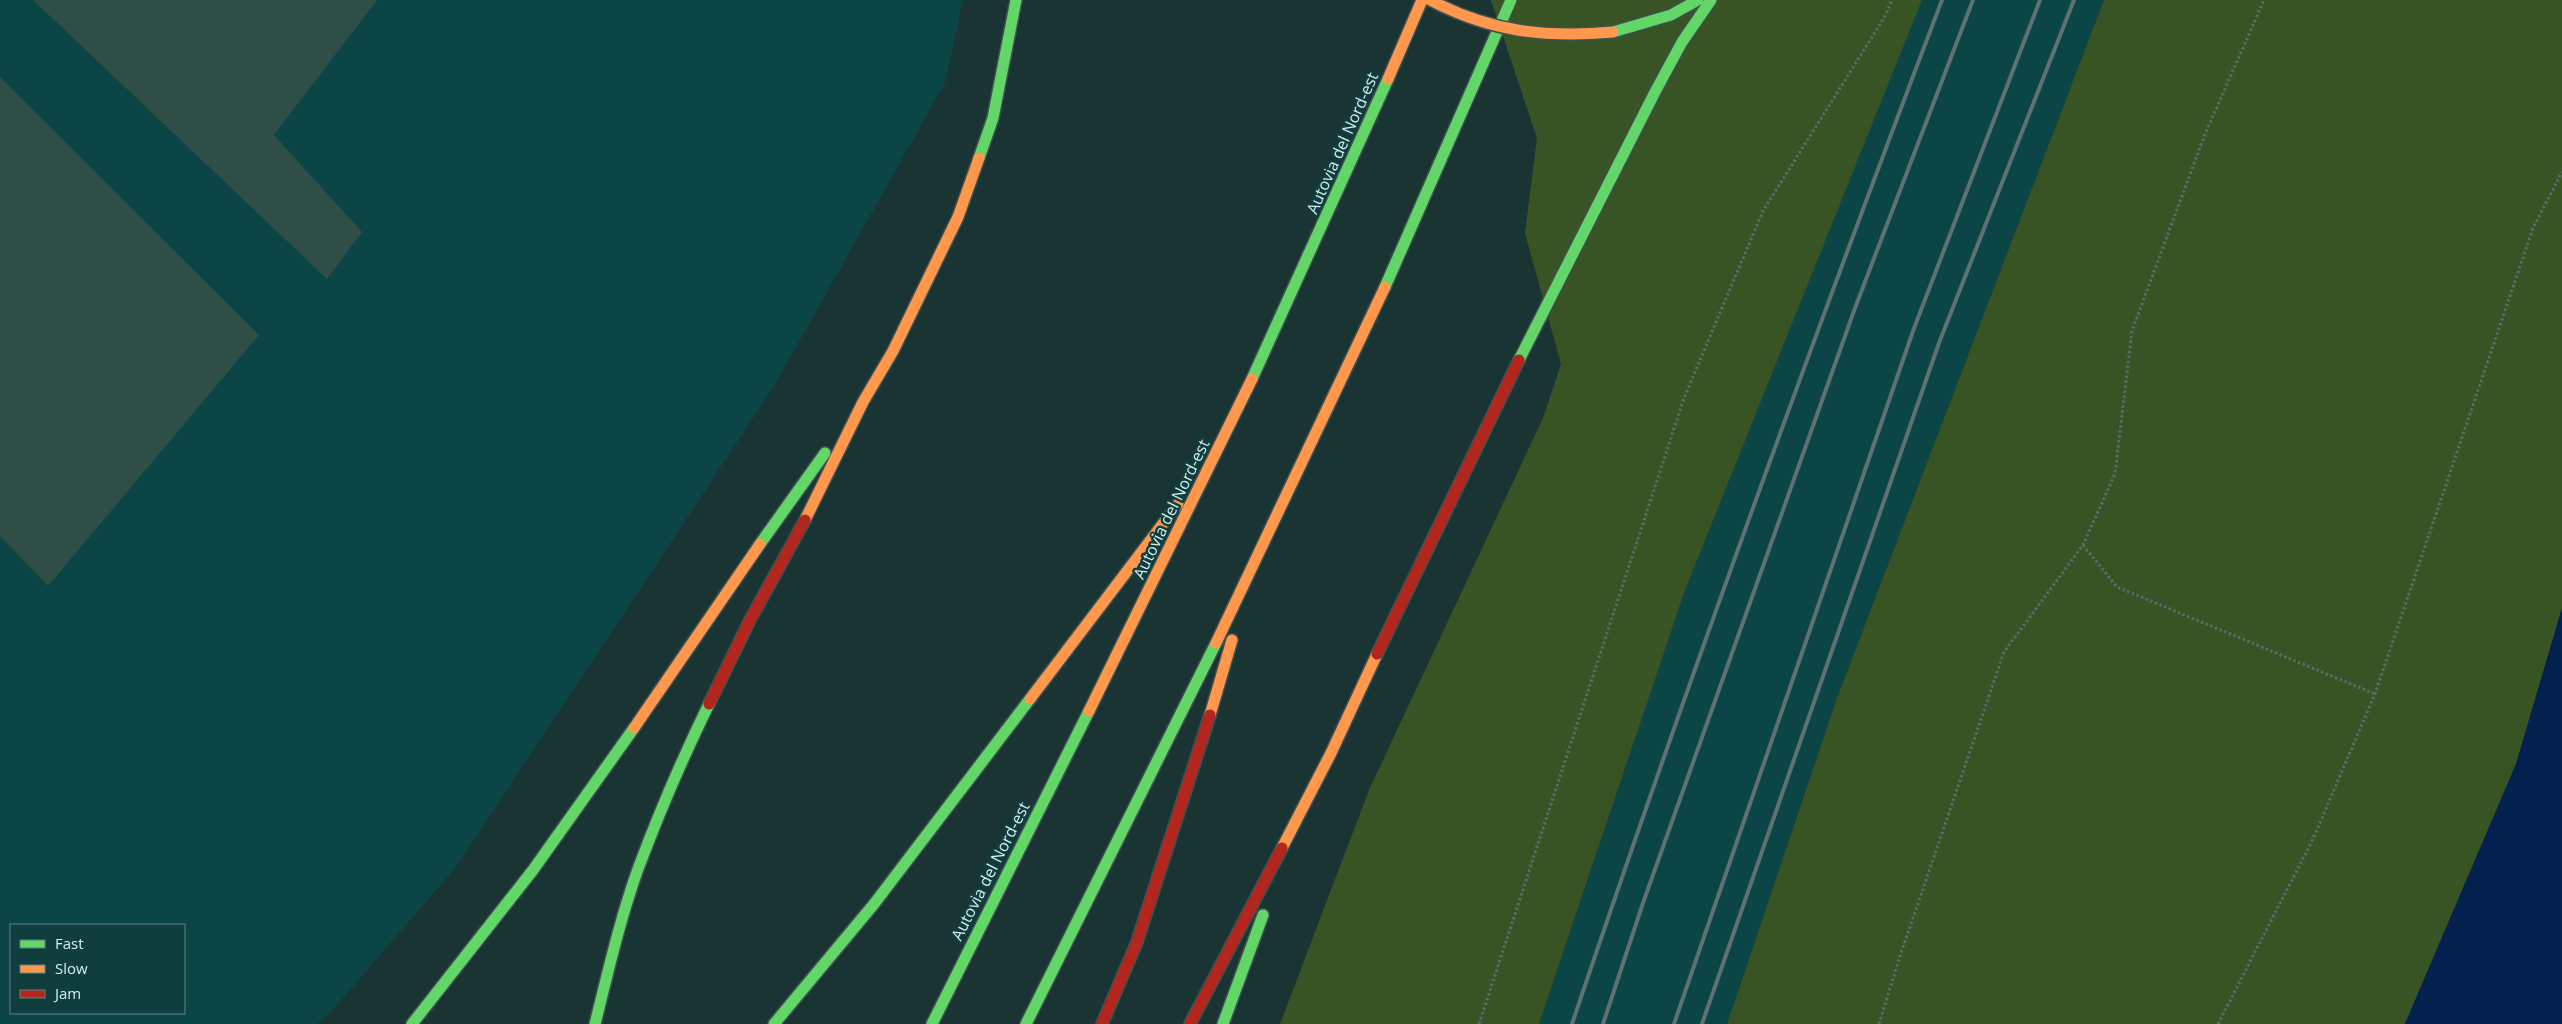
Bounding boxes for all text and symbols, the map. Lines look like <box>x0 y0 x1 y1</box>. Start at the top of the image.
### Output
street label: Autovia del Nord-est <box>1301 68 1383 217</box>
street label: Autovia del Nord-est <box>1128 435 1215 582</box>
street label: Autovia del Nord-est <box>946 798 1035 944</box>
legend <box>10 924 185 1014</box>
text: Fast <box>55 933 84 953</box>
text: Slow <box>55 958 88 978</box>
text: Jam <box>53 983 81 1003</box>

